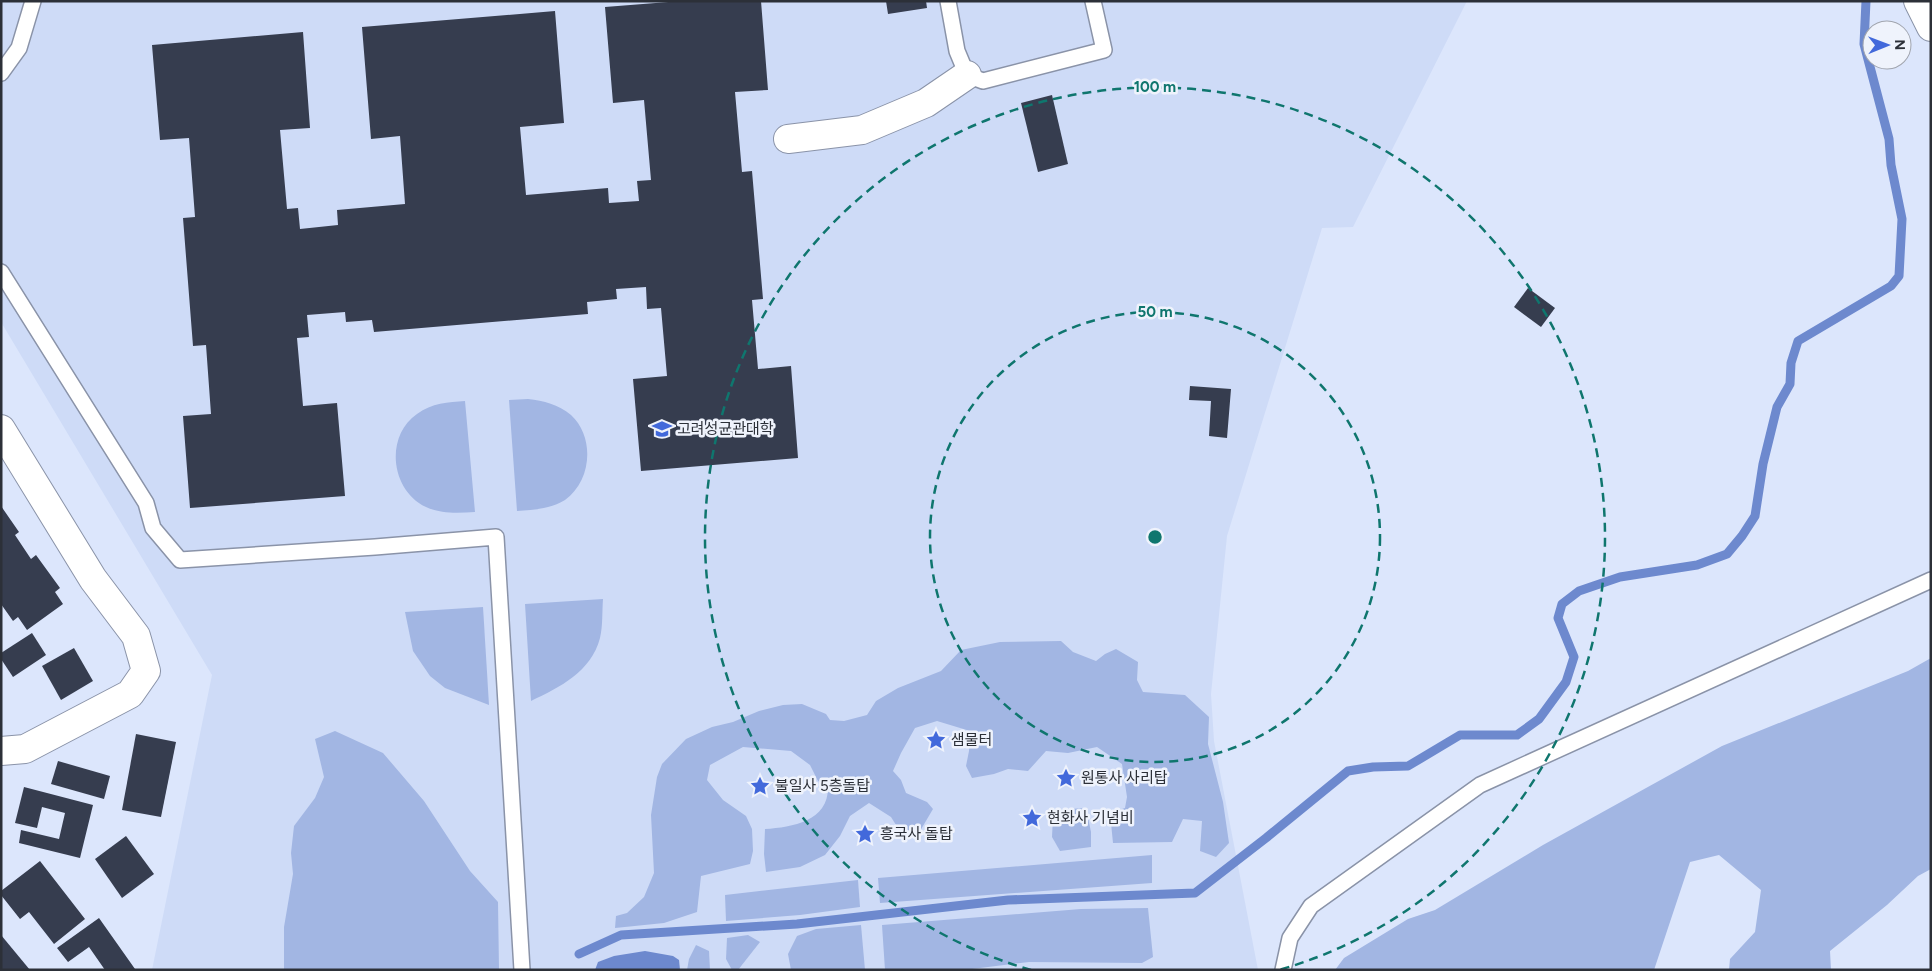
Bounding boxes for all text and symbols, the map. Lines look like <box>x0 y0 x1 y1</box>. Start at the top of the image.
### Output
north arrow <box>1862 20 1912 70</box>
text: N <box>1891 39 1908 50</box>
text: 100 m <box>1134 78 1176 96</box>
text: 50 m <box>1137 303 1173 321</box>
school or university icon: 고려성균관대학 <box>651 418 673 440</box>
place label: 고려성균관대학 <box>677 420 774 438</box>
centre of rings <box>1146 528 1164 546</box>
place icon: 샘물터 <box>925 729 947 751</box>
place label: 샘물터 <box>951 731 992 749</box>
place icon: 원통사 사리탑 <box>1055 767 1077 789</box>
place label: 원통사 사리탑 <box>1081 769 1168 787</box>
place icon: 불일사 5층돌탑 <box>749 775 771 797</box>
place label: 불일사 5층돌탑 <box>775 777 870 795</box>
place icon: 현화사 기념비 <box>1021 807 1043 829</box>
place label: 현화사 기념비 <box>1047 809 1134 827</box>
place icon: 흥국사 돌탑 <box>854 823 876 845</box>
place label: 흥국사 돌탑 <box>880 825 953 843</box>

